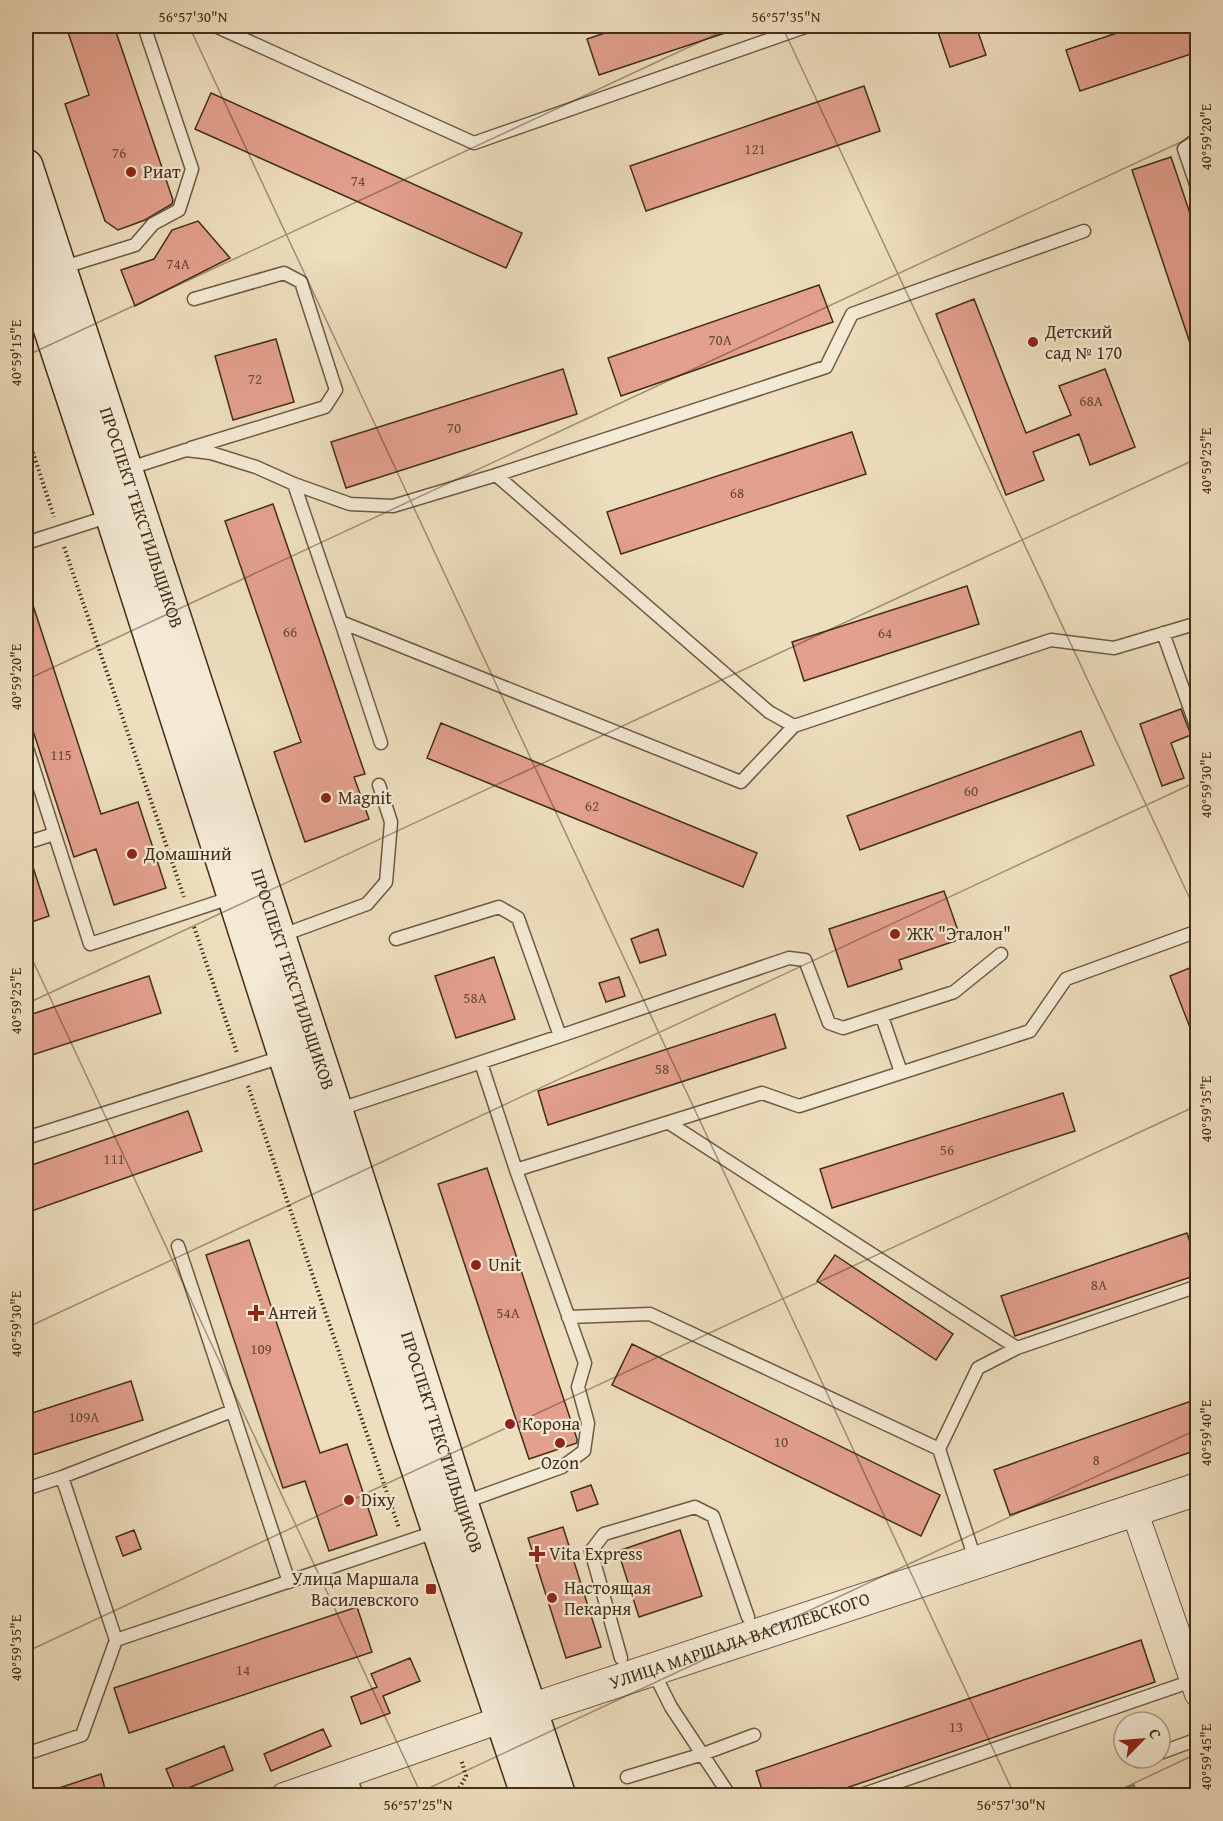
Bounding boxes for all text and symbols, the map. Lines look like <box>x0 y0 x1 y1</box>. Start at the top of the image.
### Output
text: 56°57'30"N <box>159 6 228 27</box>
text: 56°57'35"N <box>752 6 821 27</box>
text: 40°59'20"E <box>1195 103 1216 170</box>
house number: 121 <box>744 138 766 159</box>
house number: 76 <box>112 142 126 163</box>
place label: Риат <box>143 158 181 185</box>
marker: Риат <box>124 165 138 179</box>
house number: 74 <box>351 170 365 191</box>
house number: 74А <box>166 253 190 274</box>
place label: Детский сад № 170 <box>1044 318 1123 366</box>
text: 40°59'15"E <box>5 319 26 386</box>
house number: 70А <box>708 329 732 350</box>
marker: Детский сад № 170 <box>1026 335 1040 349</box>
house number: 72 <box>248 368 262 389</box>
house number: 68А <box>1079 390 1103 411</box>
street label: ПРОСПЕКТ ТЕКСТИЛЬЩИКОВ <box>93 403 191 631</box>
house number: 70 <box>447 417 461 438</box>
text: 40°59'25"E <box>1195 427 1216 494</box>
house number: 68 <box>730 482 744 503</box>
house number: 66 <box>283 621 297 642</box>
house number: 64 <box>878 622 892 643</box>
text: 40°59'20"E <box>5 643 26 710</box>
house number: 115 <box>50 744 72 765</box>
text: 40°59'30"E <box>1195 751 1216 818</box>
house number: 60 <box>964 780 978 801</box>
place label: Magnit <box>338 784 392 811</box>
marker: Magnit <box>319 791 333 805</box>
house number: 62 <box>585 795 599 816</box>
place label: Домашний <box>143 840 232 867</box>
marker: Домашний <box>125 847 139 861</box>
street label: ПРОСПЕКТ ТЕКСТИЛЬЩИКОВ <box>244 865 342 1093</box>
place label: ЖК "Эталон" <box>906 920 1011 947</box>
marker: ЖК "Эталон" <box>888 927 902 941</box>
text: 40°59'25"E <box>5 967 26 1034</box>
house number: 58А <box>463 987 487 1008</box>
house number: 58 <box>655 1058 669 1079</box>
text: 40°59'35"E <box>1195 1075 1216 1142</box>
house number: 56 <box>940 1139 954 1160</box>
house number: 111 <box>103 1148 125 1169</box>
place label: Unit <box>488 1251 522 1278</box>
marker: Unit <box>469 1258 483 1272</box>
house number: 8А <box>1091 1274 1107 1295</box>
text: 40°59'30"E <box>5 1290 26 1357</box>
place label: Антей <box>268 1299 317 1326</box>
house number: 54А <box>496 1302 520 1323</box>
marker: Антей <box>249 1306 263 1320</box>
street label: ПРОСПЕКТ ТЕКСТИЛЬЩИКОВ <box>394 1328 491 1556</box>
house number: 109 <box>250 1338 272 1359</box>
text: 40°59'40"E <box>1195 1399 1216 1466</box>
house number: 109А <box>69 1406 99 1427</box>
place label: Корона <box>522 1410 581 1437</box>
marker: Корона <box>503 1417 517 1431</box>
house number: 10 <box>774 1431 788 1452</box>
marker: Ozon <box>553 1436 567 1450</box>
place label: Ozon <box>541 1449 579 1476</box>
house number: 8 <box>1092 1449 1100 1470</box>
place label: Dixy <box>361 1486 395 1513</box>
marker: Dixy <box>342 1493 356 1507</box>
place label: Vita Express <box>549 1540 643 1567</box>
marker: Vita Express <box>530 1547 544 1561</box>
place label: Улица Маршала Василевского <box>292 1565 419 1613</box>
place label: Настоящая Пекарня <box>564 1574 651 1622</box>
marker: Улица Маршала Василевского <box>424 1582 438 1596</box>
street label: УЛИЦА МАРШАЛА ВАСИЛЕВСКОГО <box>605 1584 873 1696</box>
marker: Настоящая Пекарня <box>545 1591 559 1605</box>
text: 40°59'35"E <box>5 1614 26 1681</box>
house number: 14 <box>236 1659 250 1680</box>
north arrow <box>1112 1710 1172 1770</box>
house number: 13 <box>949 1716 963 1737</box>
text: 40°59'45"E <box>1195 1723 1216 1790</box>
text: С <box>1143 1724 1168 1743</box>
text: 56°57'25"N <box>384 1794 453 1815</box>
text: 56°57'30"N <box>977 1794 1046 1815</box>

